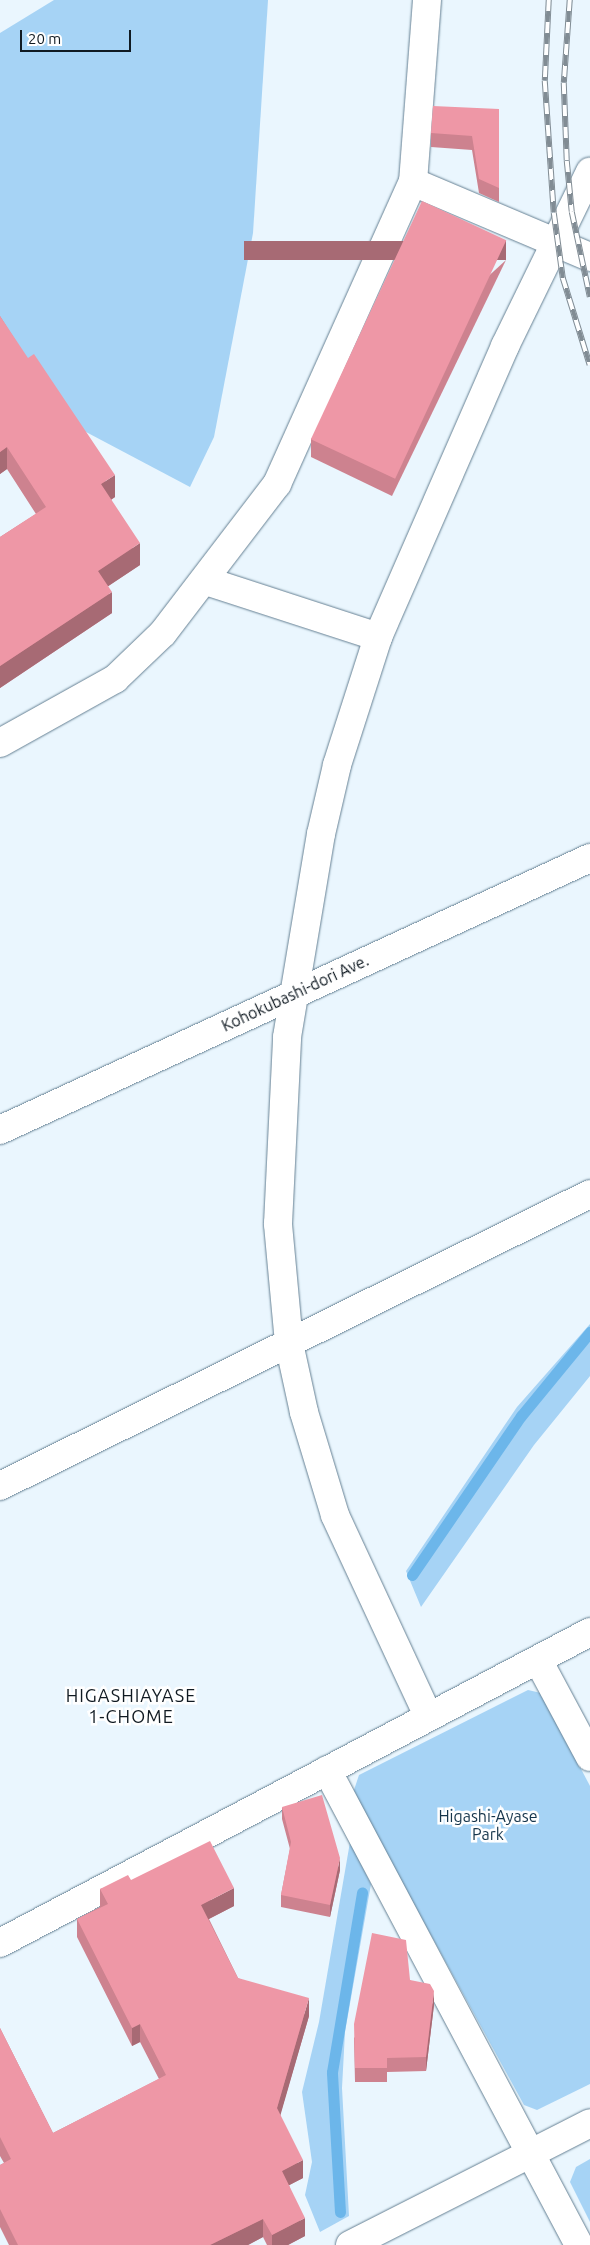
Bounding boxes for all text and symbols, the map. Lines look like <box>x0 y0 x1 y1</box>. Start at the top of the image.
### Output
scale bar <box>22 20 134 52</box>
text: 20 m <box>28 30 61 47</box>
street label: Kohokubashi-dori Ave. <box>219 951 371 1035</box>
district label: HIGASHIAYASE 1-CHOME <box>64 1685 198 1728</box>
park label: Higashi-Ayase Park <box>438 1806 538 1844</box>

